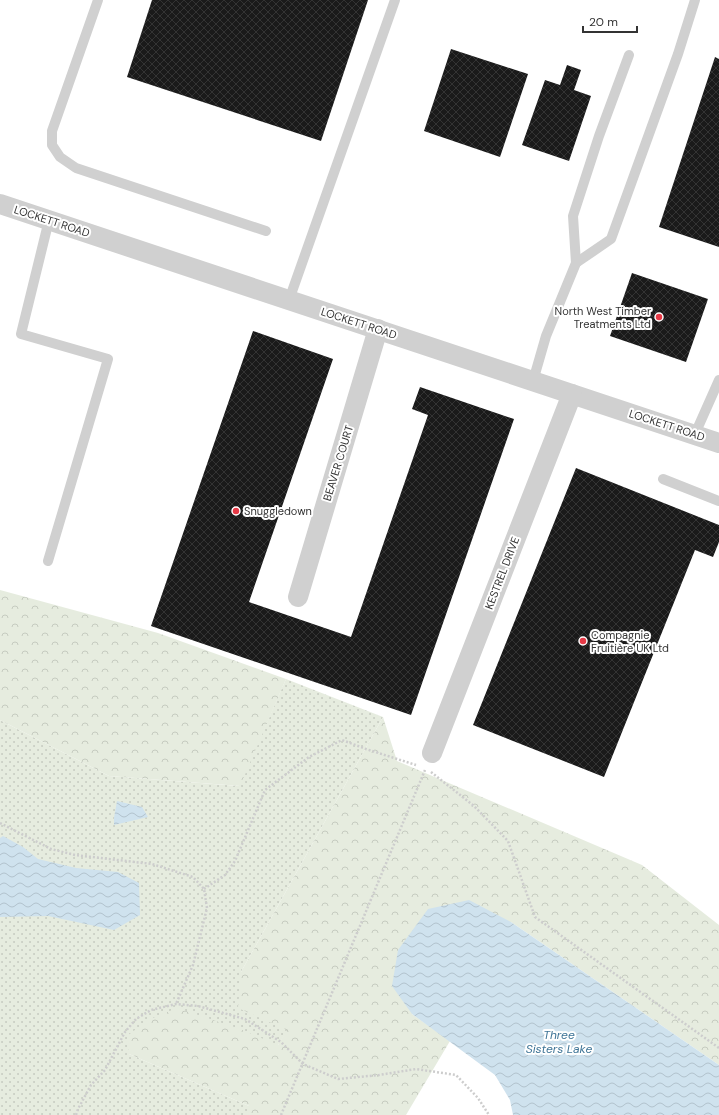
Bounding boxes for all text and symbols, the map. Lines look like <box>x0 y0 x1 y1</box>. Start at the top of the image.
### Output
scale bar <box>583 8 637 34</box>
text: 20 m <box>589 14 618 30</box>
street label: LOCKETT ROAD <box>12 202 92 240</box>
street label: LOCKETT ROAD <box>319 304 399 342</box>
place label: North West Timber Treatments Ltd <box>555 304 651 331</box>
marker: North West Timber Treatments Ltd <box>654 312 664 322</box>
street label: LOCKETT ROAD <box>627 406 707 444</box>
street label: BEAVER COURT <box>320 423 356 503</box>
place label: Snuggledown <box>244 504 312 518</box>
marker: Snuggledown <box>231 506 241 516</box>
street label: KESTREL DRIVE <box>482 535 522 611</box>
place label: Compagnie Fruitière UK Ltd <box>591 628 669 655</box>
marker: Compagnie Fruitière UK Ltd <box>578 636 588 646</box>
water label: Three Sisters Lake <box>526 1027 592 1057</box>

